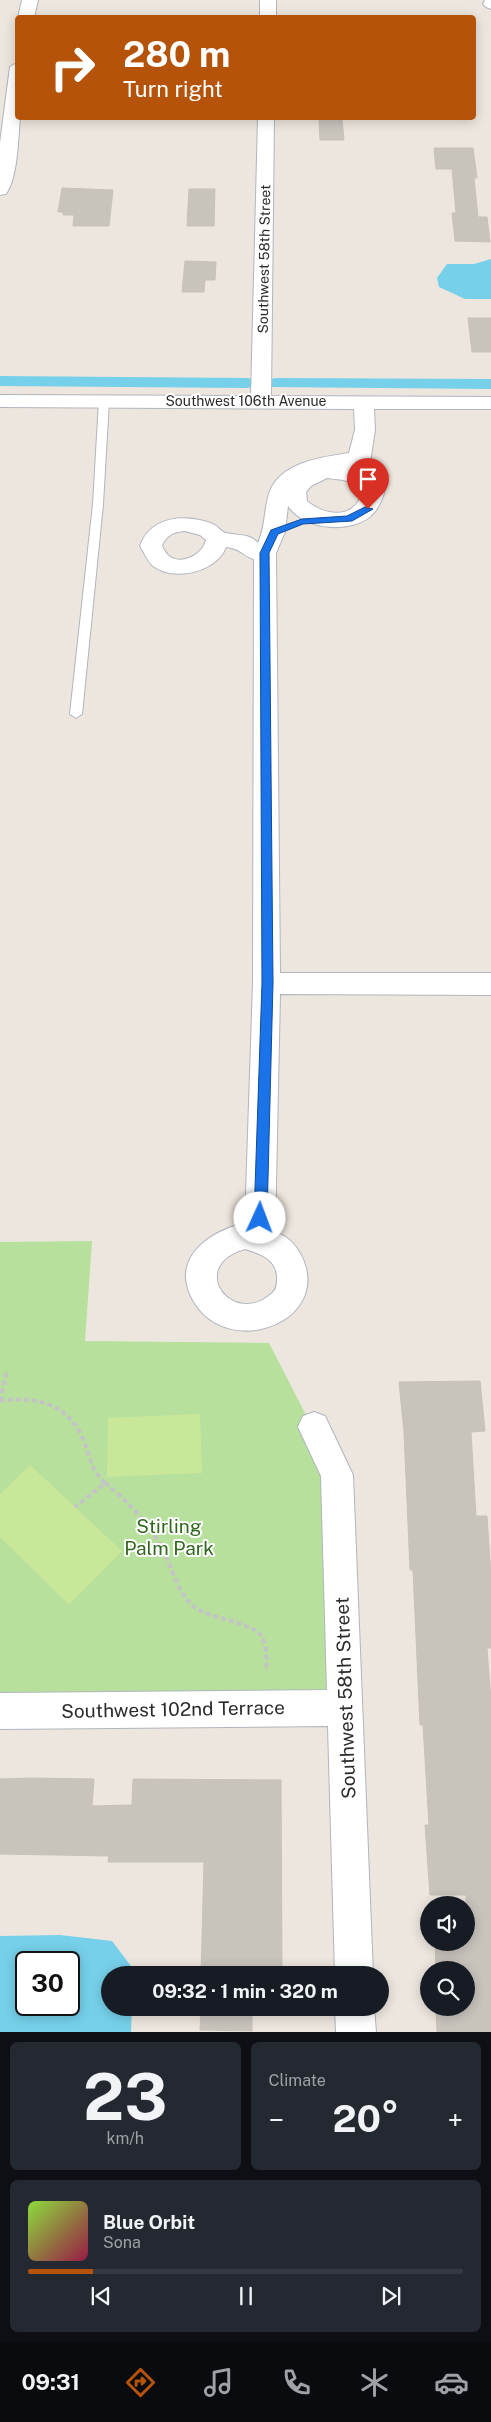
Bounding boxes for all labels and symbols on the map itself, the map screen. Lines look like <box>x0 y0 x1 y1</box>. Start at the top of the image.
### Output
street label: Southwest 58th Street <box>255 184 273 334</box>
street label: Southwest 106th Avenue <box>165 393 327 409</box>
pin <box>347 458 389 509</box>
position arrow <box>233 1191 285 1243</box>
park label: Stirling Palm Park <box>124 1515 214 1559</box>
street label: Southwest 58th Street <box>330 1597 360 1799</box>
street label: Southwest 102nd Terrace <box>61 1696 285 1722</box>
speed limit sign: 30 <box>15 1951 80 2016</box>

